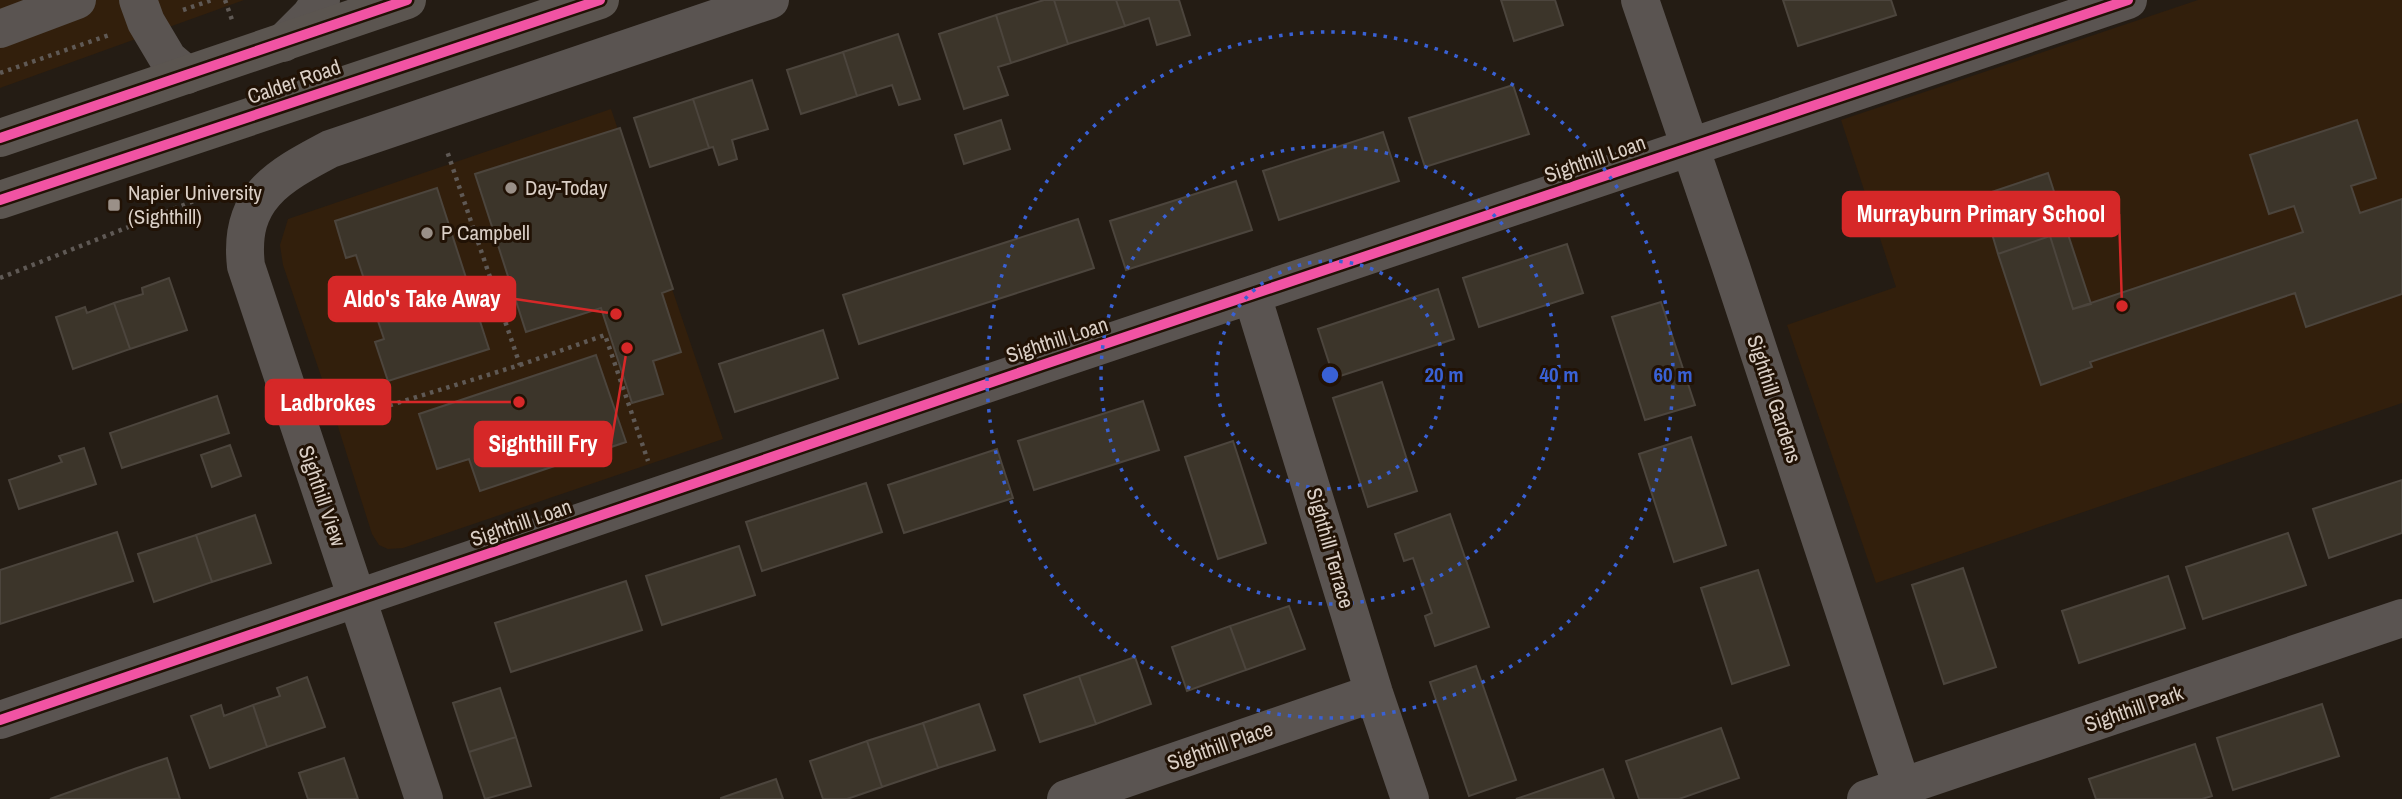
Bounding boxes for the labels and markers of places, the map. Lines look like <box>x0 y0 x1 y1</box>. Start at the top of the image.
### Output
place label: Day-Today <box>525 173 608 202</box>
place label: Napier University (Sighthill) <box>128 178 262 231</box>
marker: Day-Today <box>503 180 519 196</box>
callout: Murrayburn Primary School <box>1843 192 2119 236</box>
marker: Napier University (Sighthill) <box>106 197 122 213</box>
place label: P Campbell <box>441 218 530 247</box>
marker: P Campbell <box>419 225 435 241</box>
callout: Aldo's Take Away <box>329 277 515 321</box>
centre of rings <box>1318 363 1342 387</box>
callout: Ladbrokes <box>266 380 390 424</box>
callout: Sighthill Fry <box>475 422 611 466</box>

